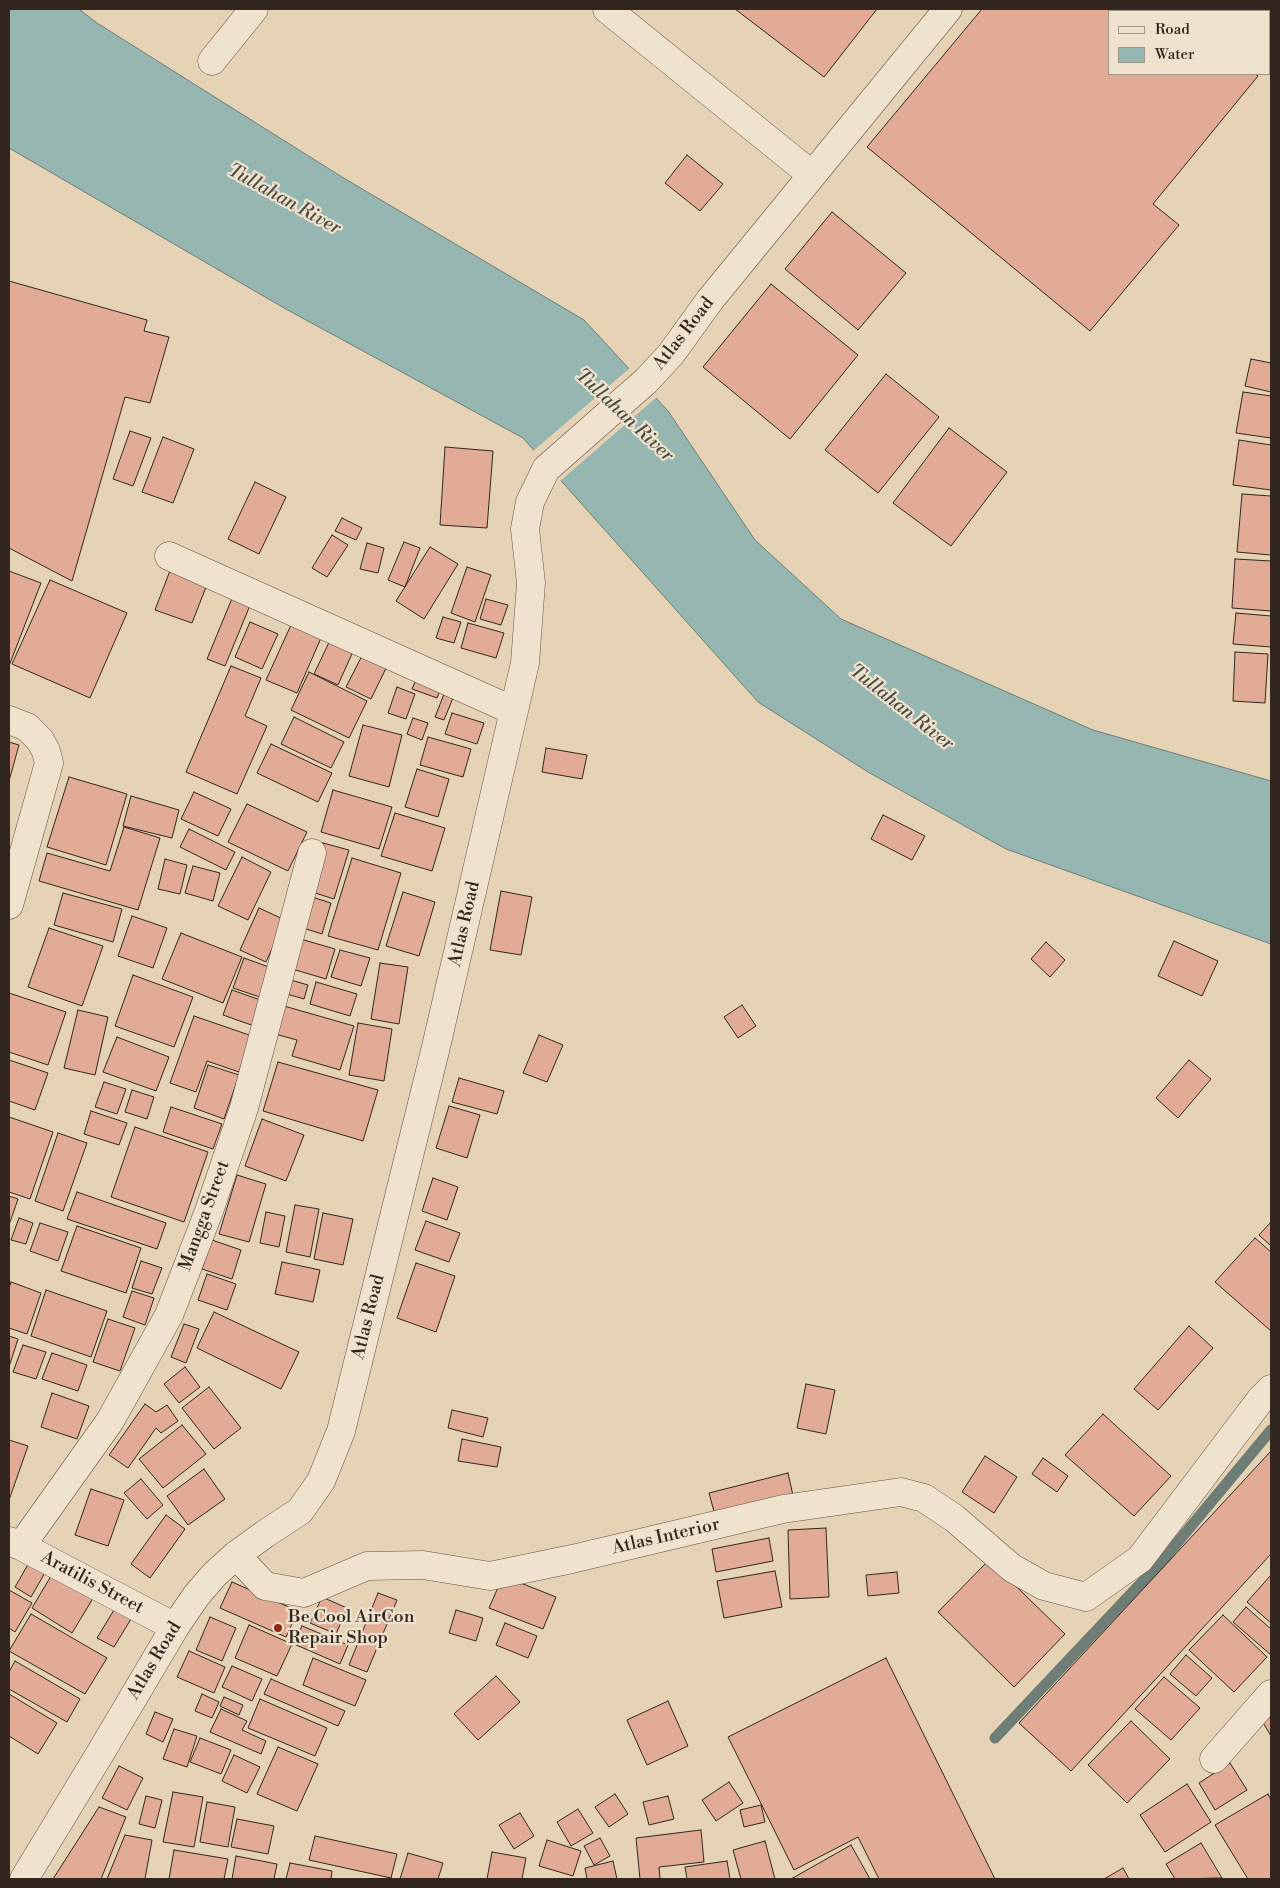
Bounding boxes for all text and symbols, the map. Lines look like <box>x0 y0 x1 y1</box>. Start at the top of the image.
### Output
legend <box>1108 10 1270 75</box>
text: Road <box>1155 20 1190 39</box>
text: Water <box>1155 45 1194 64</box>
water label: Tullahan River <box>223 159 345 241</box>
street label: Atlas Road <box>649 293 719 375</box>
water label: Tullahan River <box>570 365 678 467</box>
water label: Tullahan River <box>844 660 958 756</box>
street label: Atlas Road <box>445 879 485 969</box>
street label: Mangga Street <box>175 1158 235 1274</box>
street label: Atlas Road <box>348 1272 390 1362</box>
street label: Atlas Interior <box>610 1514 722 1560</box>
street label: Aratilis Street <box>37 1547 147 1619</box>
place label: Be Cool AirCon Repair Shop <box>288 1607 414 1650</box>
street label: Atlas Road <box>123 1618 187 1704</box>
marker: Be Cool AirCon Repair Shop <box>272 1622 284 1634</box>

